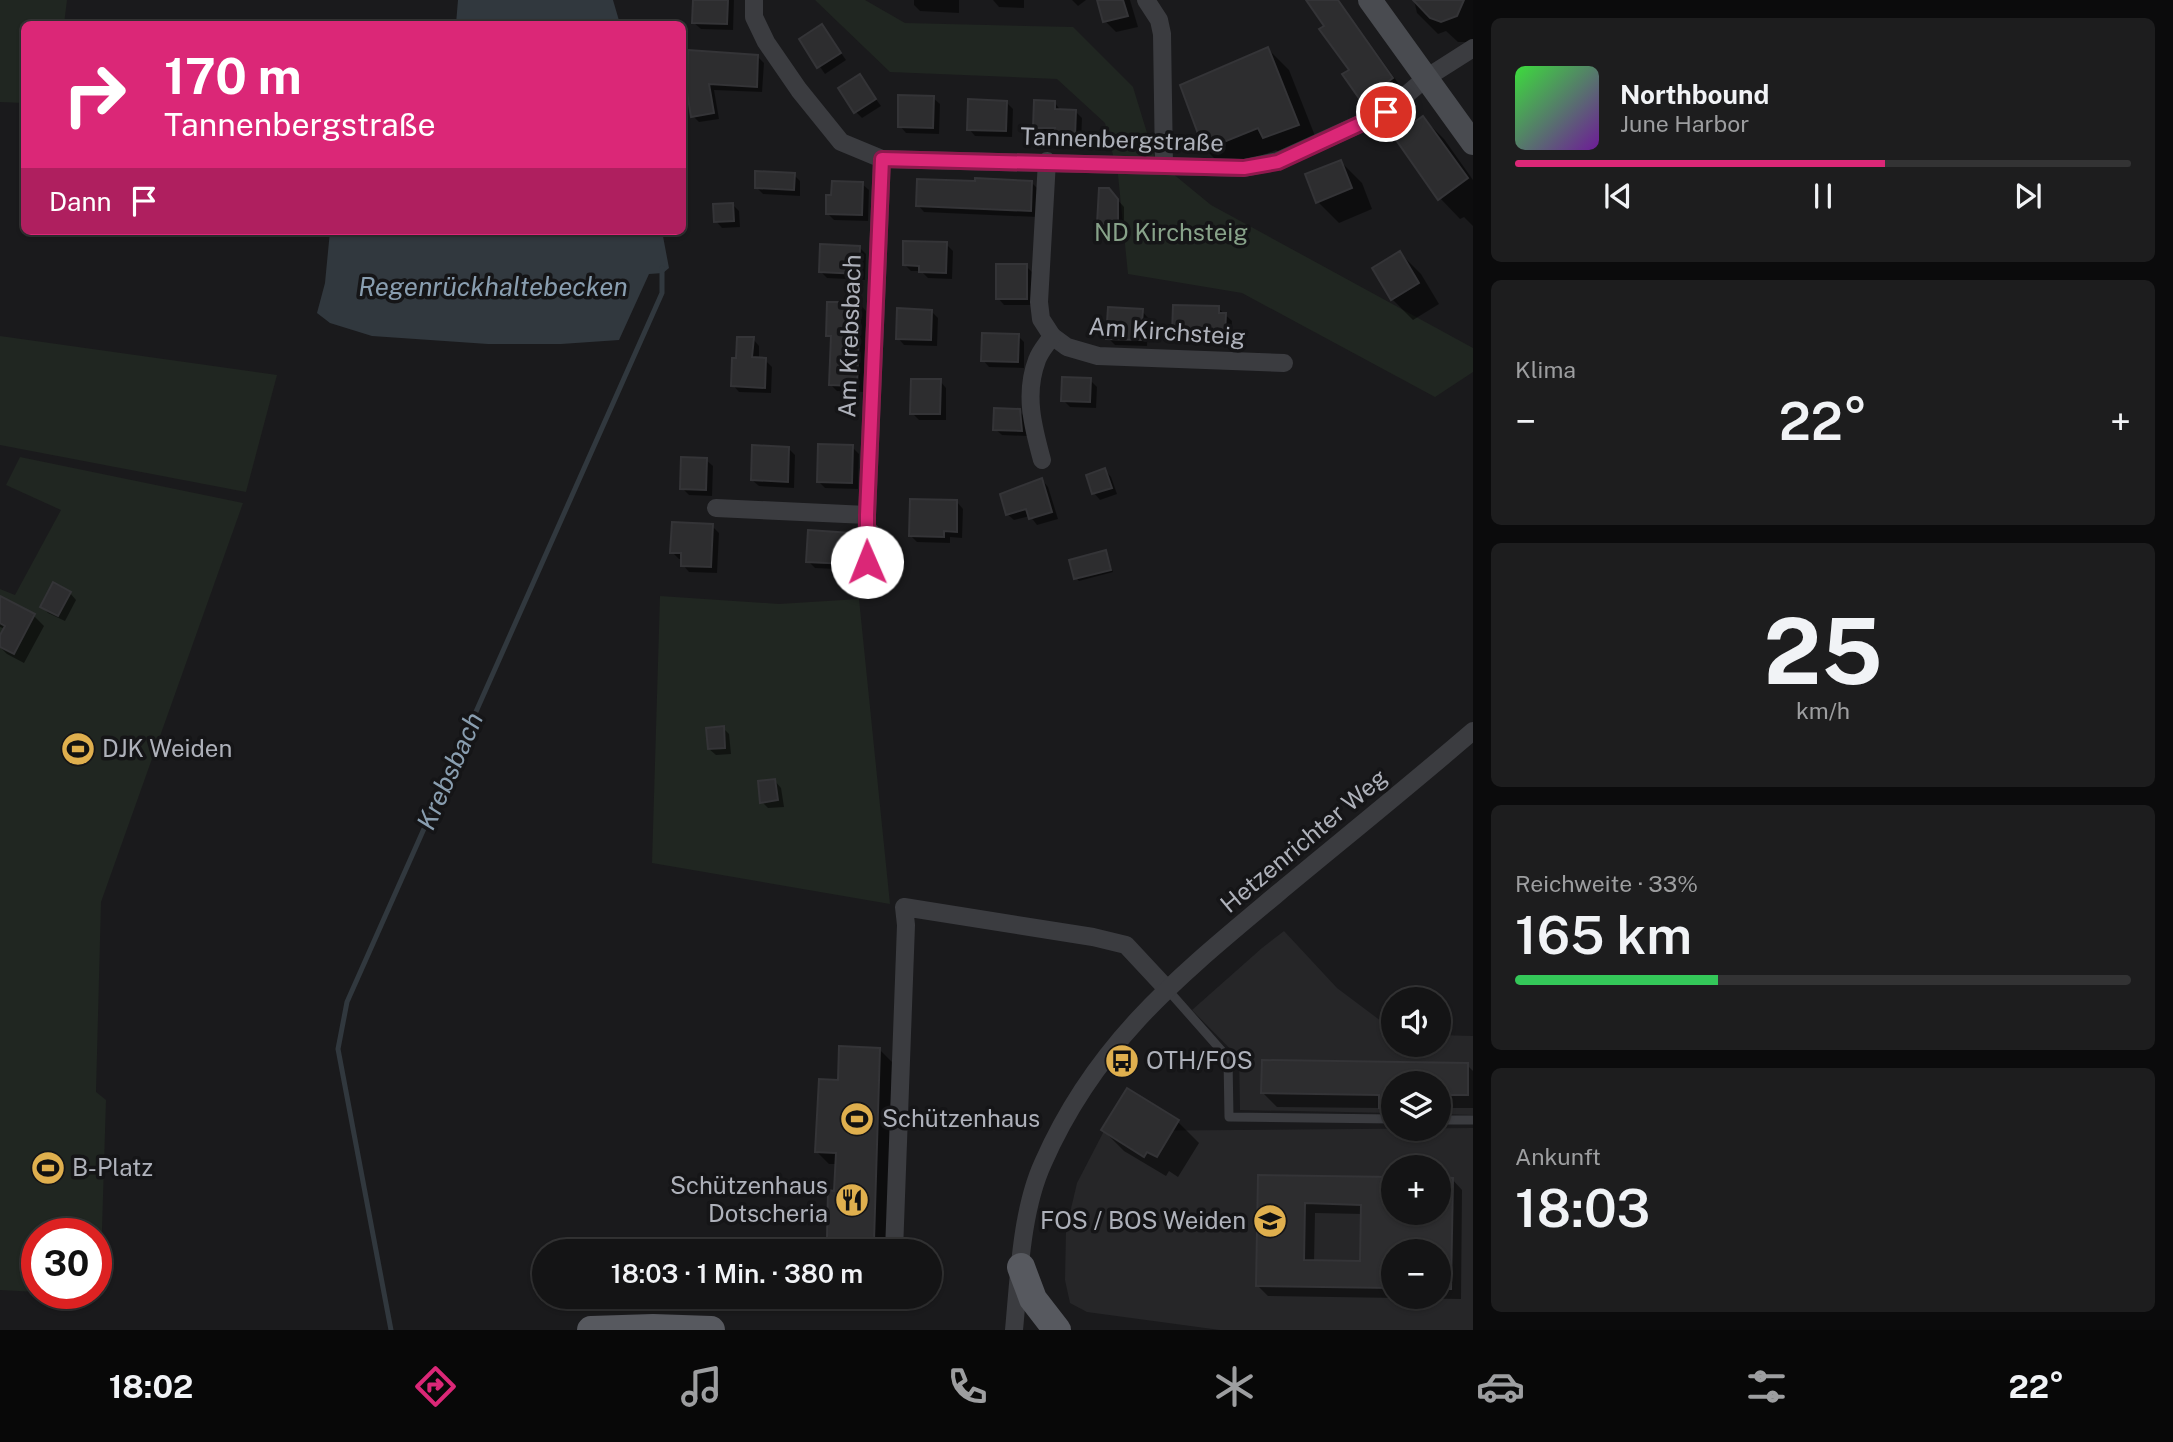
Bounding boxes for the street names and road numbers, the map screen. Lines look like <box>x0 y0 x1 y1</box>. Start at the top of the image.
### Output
street label: Tannenbergstraße <box>1020 121 1224 157</box>
street label: Am Krebsbach <box>832 254 866 418</box>
street label: Am Kirchsteig <box>1088 312 1246 350</box>
street label: Hetzenrichter Weg <box>1214 762 1392 918</box>

